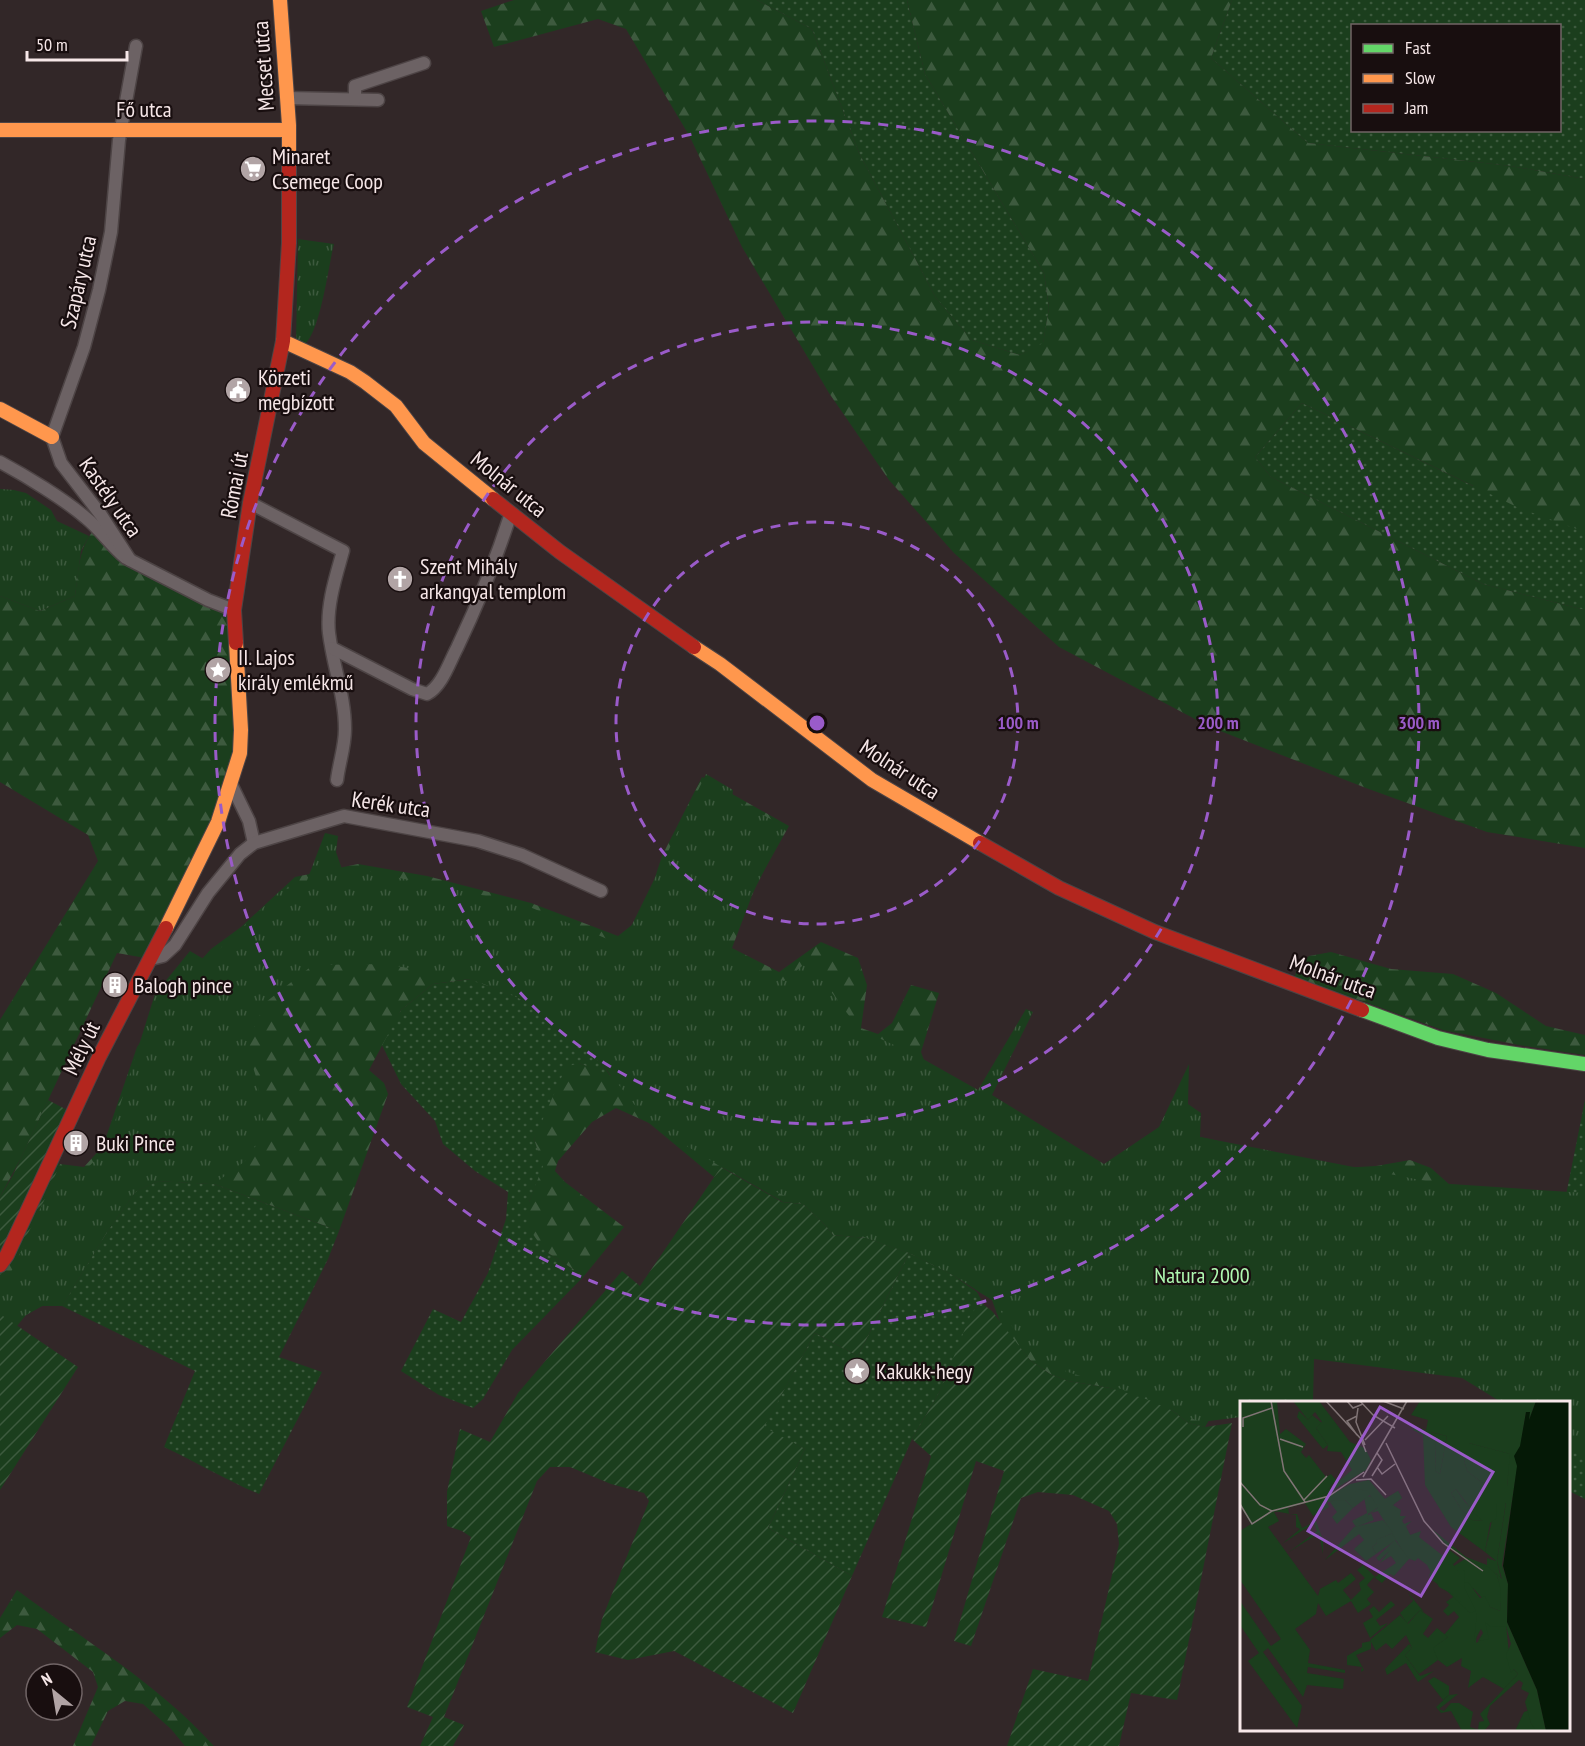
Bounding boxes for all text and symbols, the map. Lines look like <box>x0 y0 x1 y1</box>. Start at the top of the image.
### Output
street label: Mecset utca <box>246 20 280 112</box>
scale bar <box>27 24 128 62</box>
legend <box>1351 24 1561 132</box>
text: 50 m <box>36 33 68 56</box>
text: Fast <box>1405 36 1431 59</box>
text: Slow <box>1405 66 1436 89</box>
street label: Fő utca <box>116 95 172 123</box>
text: Jam <box>1404 96 1428 119</box>
place label: Minaret Csemege Coop <box>272 142 383 195</box>
supermarket icon: Minaret Csemege Coop <box>238 154 268 184</box>
street label: Szapáry utca <box>54 233 102 331</box>
place label: Körzeti megbízott <box>258 363 334 416</box>
public building icon: Körzeti megbízott <box>223 375 253 405</box>
street label: Molnár utca <box>465 445 553 523</box>
street label: Római út <box>214 449 254 521</box>
street label: Kastély utca <box>73 452 149 542</box>
place label: Szent Mihály arkangyal templom <box>420 552 566 605</box>
church icon: Szent Mihály arkangyal templom <box>385 564 415 594</box>
place label: II. Lajos király emlékmű <box>238 643 354 696</box>
place icon: II. Lajos király emlékmű <box>203 655 233 685</box>
text: 100 m <box>997 711 1039 734</box>
text: 200 m <box>1197 711 1239 734</box>
text: 300 m <box>1398 711 1440 734</box>
centre of rings <box>807 713 827 733</box>
street label: Molnár utca <box>855 733 945 805</box>
street label: Kerék utca <box>350 785 432 823</box>
street label: Molnár utca <box>1286 947 1380 1005</box>
building icon: Balogh pince <box>100 970 130 1000</box>
place label: Balogh pince <box>134 971 232 999</box>
street label: Mély út <box>56 1017 106 1079</box>
building icon: Buki Pince <box>61 1128 91 1158</box>
place label: Buki Pince <box>96 1129 175 1157</box>
park label: Natura 2000 <box>1154 1261 1250 1289</box>
place icon: Kakukk-hegy <box>842 1356 872 1386</box>
place label: Kakukk-hegy <box>876 1357 973 1385</box>
inset map <box>1240 1401 1570 1731</box>
north arrow <box>24 1662 84 1722</box>
text: N <box>38 1668 55 1690</box>

